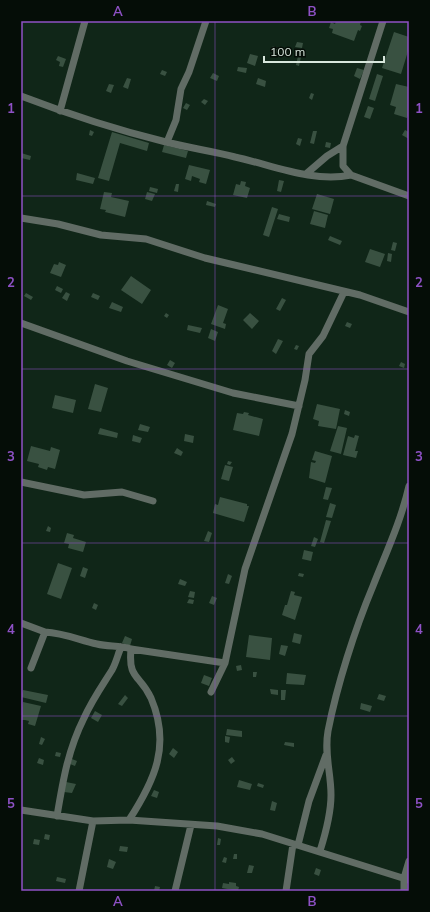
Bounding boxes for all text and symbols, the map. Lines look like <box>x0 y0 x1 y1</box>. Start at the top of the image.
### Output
text: A <box>113 3 123 19</box>
text: B <box>308 3 317 19</box>
scale bar <box>264 38 384 64</box>
text: 100 m <box>270 44 305 59</box>
text: 1 <box>7 100 15 116</box>
text: 1 <box>415 100 423 116</box>
text: 2 <box>7 274 15 290</box>
text: 2 <box>415 274 423 290</box>
text: 3 <box>7 448 15 464</box>
text: 3 <box>415 448 423 464</box>
text: 4 <box>7 621 15 637</box>
text: 4 <box>415 621 423 637</box>
text: 5 <box>7 795 15 811</box>
text: 5 <box>415 795 423 811</box>
text: A <box>113 893 123 909</box>
text: B <box>308 893 317 909</box>

